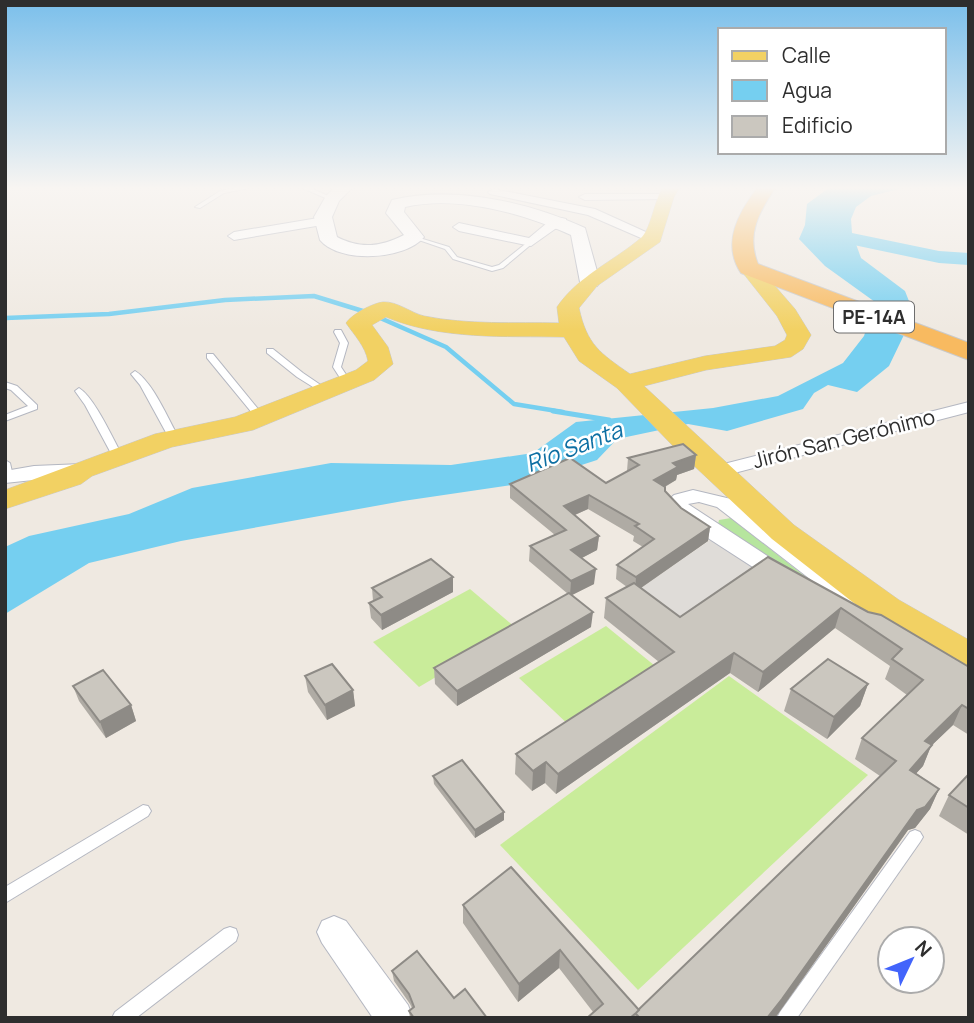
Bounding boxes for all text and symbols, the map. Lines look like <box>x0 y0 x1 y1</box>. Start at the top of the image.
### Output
legend <box>718 28 946 154</box>
text: Calle <box>782 41 831 69</box>
text: Agua <box>782 76 832 104</box>
text: Edificio <box>782 111 853 139</box>
road number: PE-14A <box>834 302 914 332</box>
street label: Jirón San Gerónimo <box>750 402 938 474</box>
water label: Río Santa <box>521 413 628 479</box>
north arrow <box>876 925 946 995</box>
text: N <box>909 935 938 962</box>

